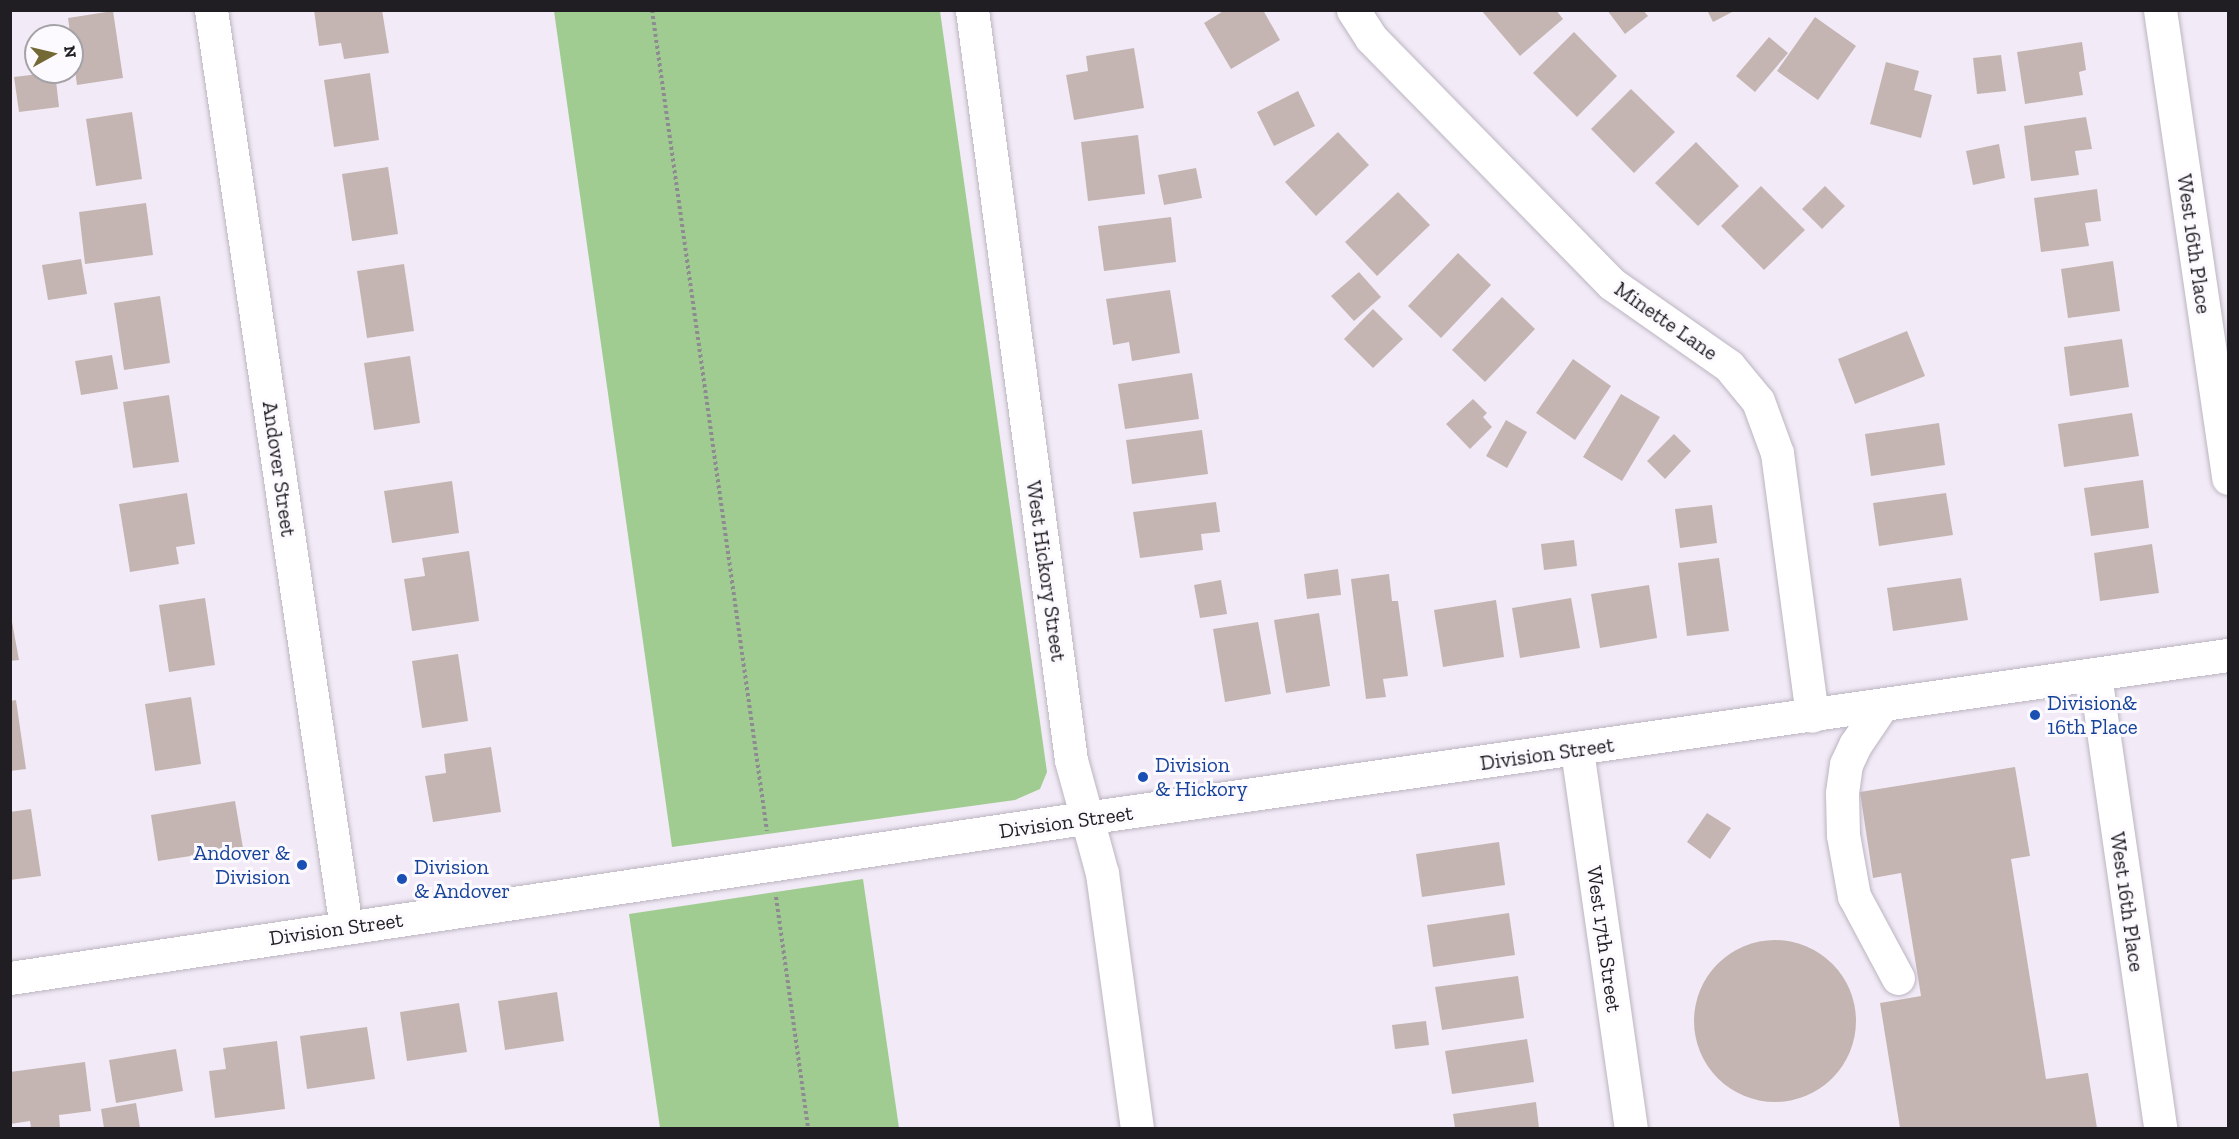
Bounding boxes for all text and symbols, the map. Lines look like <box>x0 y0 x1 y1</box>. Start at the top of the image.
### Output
north arrow <box>24 24 84 84</box>
text: N <box>60 44 81 59</box>
street label: West 16th Place <box>2172 172 2216 316</box>
street label: Minette Lane <box>1610 276 1722 366</box>
street label: Andover Street <box>257 400 301 538</box>
street label: West Hickory Street <box>1021 479 1071 663</box>
place label: Division& 16th Place <box>2047 690 2138 740</box>
marker: Division& 16th Place <box>2028 708 2042 722</box>
street label: Division Street <box>1478 732 1616 776</box>
place label: Division & Hickory <box>1155 752 1247 802</box>
marker: Division & Hickory <box>1136 770 1150 784</box>
street label: Division Street <box>997 800 1135 844</box>
street label: West 16th Place <box>2105 830 2149 974</box>
place label: Andover & Division <box>193 840 290 890</box>
place label: Division & Andover <box>414 854 511 904</box>
marker: Andover & Division <box>295 858 309 872</box>
street label: West 17th Street <box>1581 864 1627 1014</box>
marker: Division & Andover <box>395 872 409 886</box>
street label: Division Street <box>267 907 405 951</box>

